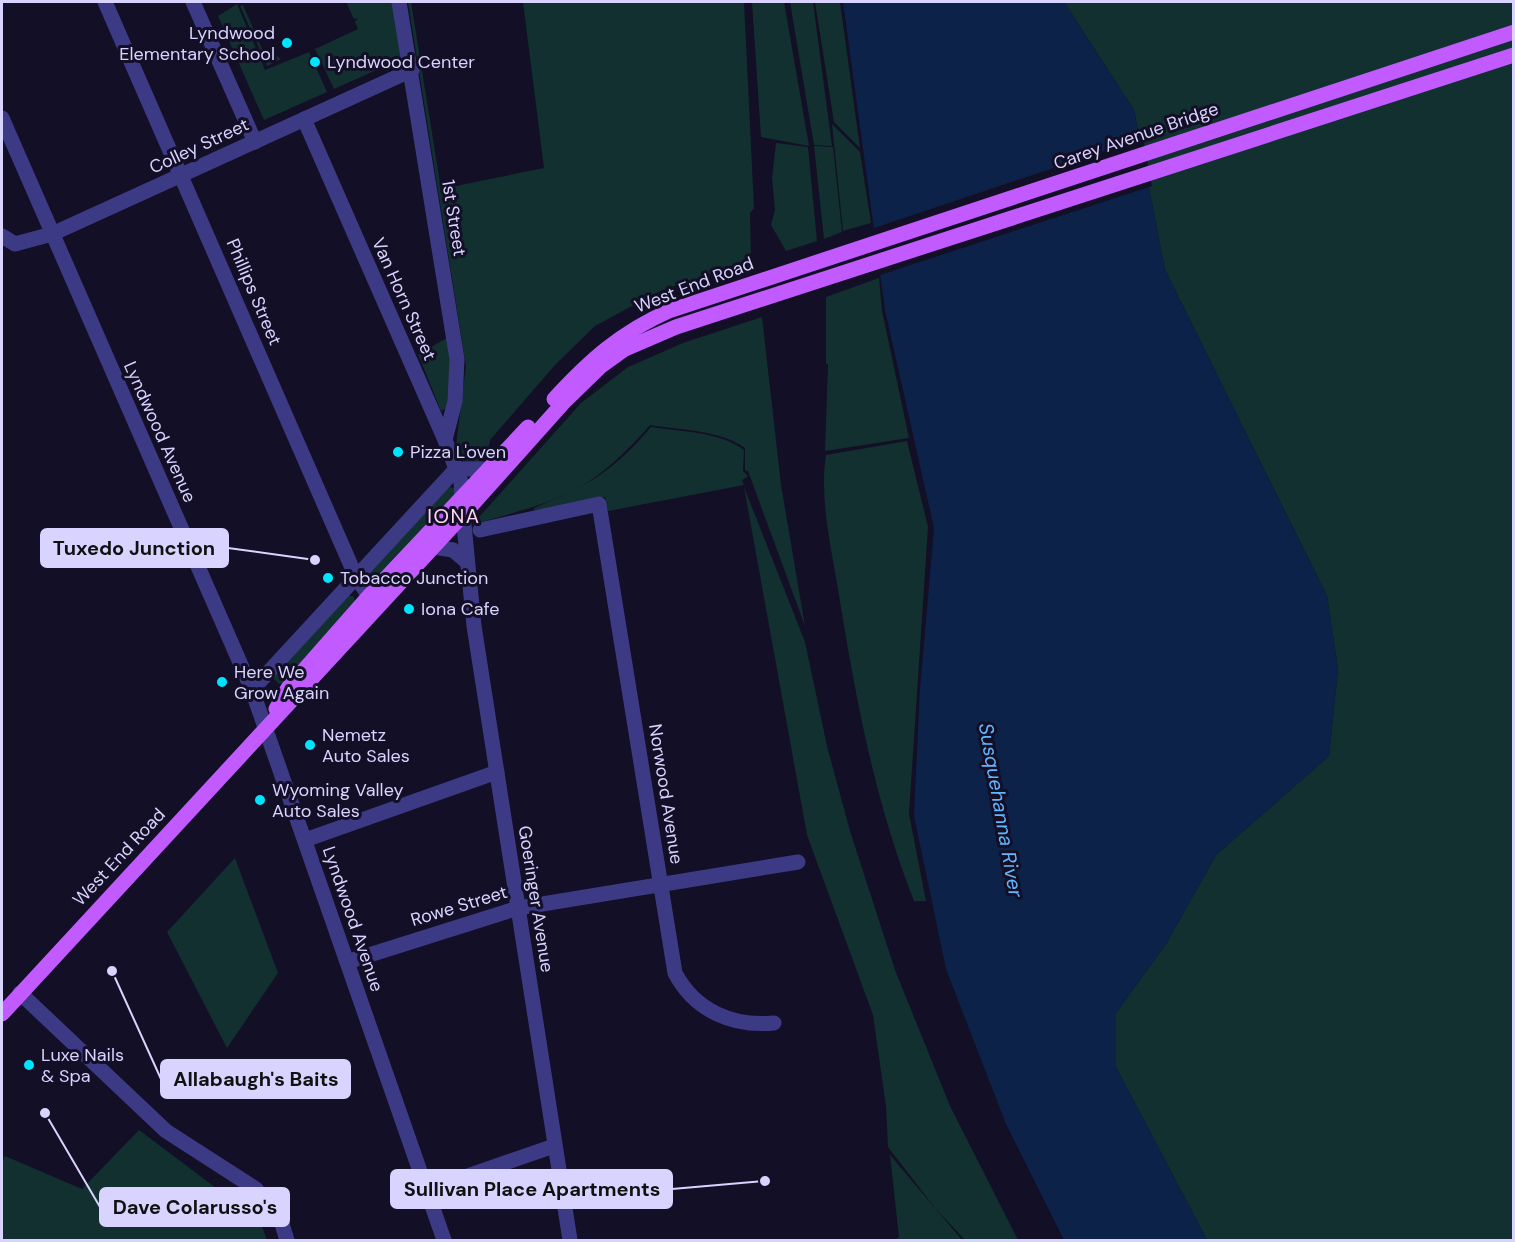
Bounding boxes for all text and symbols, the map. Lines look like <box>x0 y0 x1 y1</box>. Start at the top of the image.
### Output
place label: Lyndwood Elementary School <box>119 21 275 66</box>
marker: Lyndwood Elementary School <box>280 36 294 50</box>
place label: Lyndwood Center <box>327 50 475 74</box>
marker: Lyndwood Center <box>308 55 322 69</box>
street label: Carey Avenue Bridge <box>1050 97 1222 175</box>
street label: Colley Street <box>145 112 253 180</box>
street label: 1st Street <box>436 178 472 258</box>
street label: Van Horn Street <box>366 234 442 364</box>
street label: Phillips Street <box>221 235 287 349</box>
street label: West End Road <box>631 251 757 319</box>
street label: Lyndwood Avenue <box>118 358 202 506</box>
place label: Pizza L'oven <box>410 440 506 464</box>
marker: Pizza L'oven <box>391 445 405 459</box>
district label: IONA <box>427 503 481 529</box>
callout: Tuxedo Junction <box>41 529 228 567</box>
text: Tuxedo Junction <box>53 535 215 561</box>
place label: Tobacco Junction <box>340 566 488 590</box>
marker: Tobacco Junction <box>321 571 335 585</box>
place label: Iona Cafe <box>421 597 499 621</box>
marker: Iona Cafe <box>402 602 416 616</box>
place label: Here We Grow Again <box>234 660 329 705</box>
marker: Here We Grow Again <box>215 675 229 689</box>
water label: Susquehanna River <box>973 721 1029 900</box>
street label: Norwood Avenue <box>643 722 689 866</box>
place label: Nemetz Auto Sales <box>322 723 410 768</box>
marker: Nemetz Auto Sales <box>303 738 317 752</box>
place label: Wyoming Valley Auto Sales <box>272 778 404 823</box>
marker: Wyoming Valley Auto Sales <box>253 793 267 807</box>
street label: West End Road <box>67 803 171 911</box>
street label: Goeringer Avenue <box>513 824 559 974</box>
street label: Lyndwood Avenue <box>317 843 389 995</box>
street label: Rowe Street <box>408 880 510 932</box>
place label: Luxe Nails & Spa <box>41 1043 124 1088</box>
marker: Luxe Nails & Spa <box>22 1058 36 1072</box>
callout: Allabaugh's Baits <box>161 1060 350 1098</box>
text: Allabaugh's Baits <box>173 1066 339 1092</box>
callout: Sullivan Place Apartments <box>391 1170 672 1208</box>
text: Sullivan Place Apartments <box>404 1176 660 1202</box>
callout: Dave Colarusso's <box>100 1188 289 1226</box>
text: Dave Colarusso's <box>113 1194 277 1220</box>

